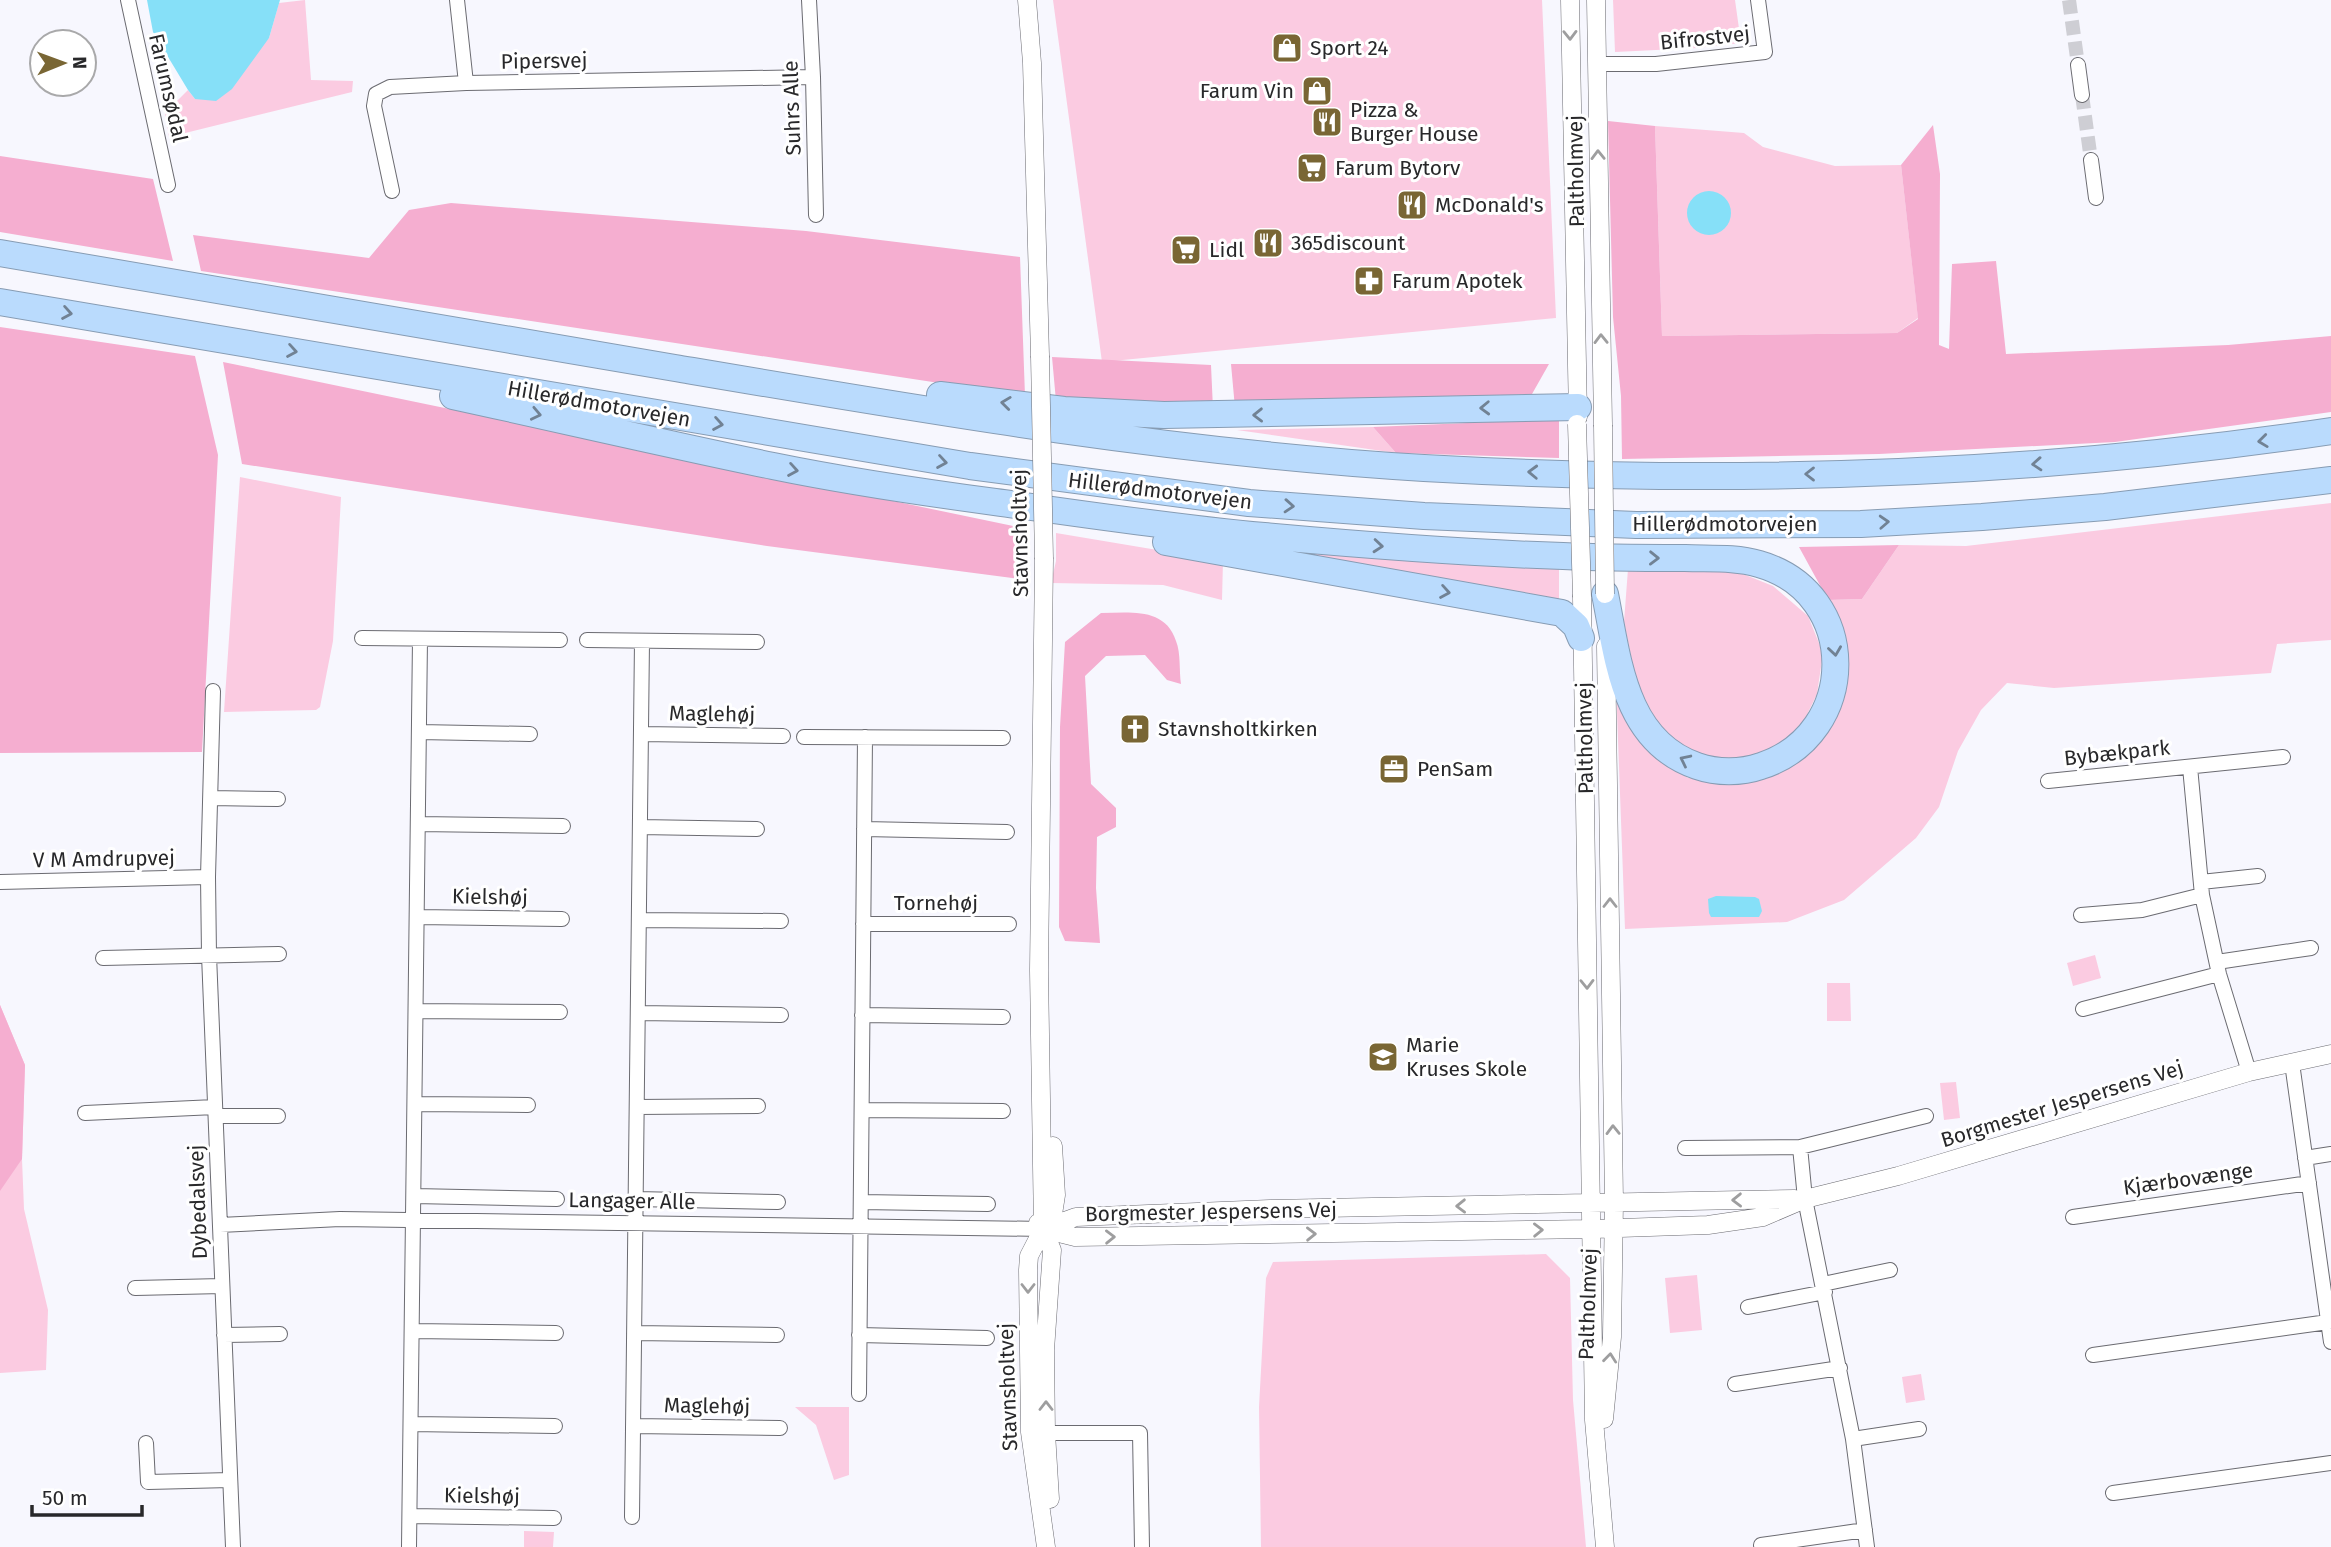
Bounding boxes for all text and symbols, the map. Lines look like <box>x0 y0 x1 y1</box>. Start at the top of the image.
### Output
street label: Bifrostvej <box>1659 20 1751 56</box>
north arrow <box>28 28 98 98</box>
one-way arrow <box>1563 30 1578 41</box>
street label: Farumsødal <box>143 31 193 145</box>
shop icon: Sport 24 <box>1270 31 1304 65</box>
place label: Sport 24 <box>1310 35 1388 61</box>
street label: Pipersvej <box>500 47 588 75</box>
text: N <box>68 56 91 69</box>
street label: Suhrs Alle <box>777 60 807 156</box>
shop icon: Farum Vin <box>1300 74 1334 108</box>
place label: Farum Vin <box>1200 78 1294 104</box>
place label: Pizza & Burger House <box>1350 97 1479 147</box>
restaurant icon: Pizza & Burger House <box>1310 105 1344 139</box>
street label: Paltholmvej <box>1562 115 1590 227</box>
one-way arrow <box>1590 149 1606 160</box>
supermarket icon: Farum Bytorv <box>1295 151 1329 185</box>
place label: Farum Bytorv <box>1335 155 1461 181</box>
restaurant icon: McDonald's <box>1395 188 1429 222</box>
place label: McDonald's <box>1435 192 1544 218</box>
restaurant icon: 365discount <box>1251 226 1285 260</box>
place label: 365discount <box>1291 230 1406 256</box>
supermarket icon: Lidl <box>1169 233 1203 267</box>
place label: Lidl <box>1209 237 1244 263</box>
pharmacy icon: Farum Apotek <box>1352 264 1386 298</box>
place label: Farum Apotek <box>1392 268 1523 294</box>
one-way arrow <box>61 305 73 320</box>
one-way arrow <box>1594 333 1609 344</box>
one-way arrow <box>286 343 297 358</box>
street label: Hillerødmotorvejen <box>505 375 693 433</box>
one-way arrow <box>1000 396 1011 411</box>
one-way arrow <box>1479 400 1490 416</box>
one-way arrow <box>530 406 542 421</box>
one-way arrow <box>1252 407 1263 422</box>
one-way arrow <box>712 416 724 431</box>
one-way arrow <box>2258 434 2269 449</box>
one-way arrow <box>936 454 948 469</box>
one-way arrow <box>2031 456 2042 471</box>
one-way arrow <box>787 462 799 477</box>
one-way arrow <box>1528 465 1539 480</box>
street label: Hillerødmotorvejen <box>1066 467 1254 515</box>
one-way arrow <box>1804 467 1815 482</box>
street label: Stavnsholtvej <box>1006 469 1034 597</box>
one-way arrow <box>1284 498 1295 513</box>
street label: Hillerødmotorvejen <box>1632 511 1818 537</box>
one-way arrow <box>1878 515 1889 530</box>
one-way arrow <box>1373 538 1384 553</box>
one-way arrow <box>1650 550 1660 566</box>
one-way arrow <box>1439 584 1451 599</box>
one-way arrow <box>1827 645 1842 657</box>
street label: Paltholmvej <box>1571 682 1599 794</box>
street label: Maglehøj <box>669 700 755 728</box>
church icon: Stavnsholtkirken <box>1118 712 1152 746</box>
place label: Stavnsholtkirken <box>1158 716 1318 742</box>
street label: Bybækpark <box>2063 734 2172 771</box>
office icon: PenSam <box>1377 752 1411 786</box>
one-way arrow <box>1680 755 1692 769</box>
place label: PenSam <box>1417 756 1493 782</box>
street label: V M Amdrupvej <box>33 845 175 873</box>
street label: Kielshøj <box>452 883 528 911</box>
street label: Tornehøj <box>894 890 978 916</box>
one-way arrow <box>1602 897 1618 908</box>
one-way arrow <box>1579 979 1595 989</box>
place label: Marie Kruses Skole <box>1406 1032 1527 1082</box>
school or university icon: Marie Kruses Skole <box>1366 1040 1400 1074</box>
street label: Borgmester Jespersens Vej <box>1938 1055 2186 1153</box>
one-way arrow <box>1605 1125 1621 1135</box>
street label: Dybedalsvej <box>183 1144 213 1260</box>
street label: Kjærbovænge <box>2121 1157 2255 1201</box>
street label: Langager Alle <box>568 1187 696 1215</box>
one-way arrow <box>1731 1192 1742 1208</box>
street label: Borgmester Jespersens Vej <box>1085 1197 1337 1227</box>
one-way arrow <box>1455 1198 1465 1214</box>
one-way arrow <box>1533 1222 1544 1238</box>
one-way arrow <box>1305 1226 1316 1241</box>
one-way arrow <box>1105 1229 1115 1245</box>
street label: Paltholmvej <box>1573 1248 1603 1360</box>
one-way arrow <box>1020 1283 1036 1294</box>
street label: Stavnsholtvej <box>993 1322 1023 1452</box>
one-way arrow <box>1602 1352 1617 1363</box>
street label: Maglehøj <box>664 1392 750 1420</box>
one-way arrow <box>1038 1400 1054 1411</box>
scale bar <box>32 1474 142 1518</box>
street label: Kielshøj <box>444 1482 520 1510</box>
text: 50 m <box>42 1485 88 1511</box>

